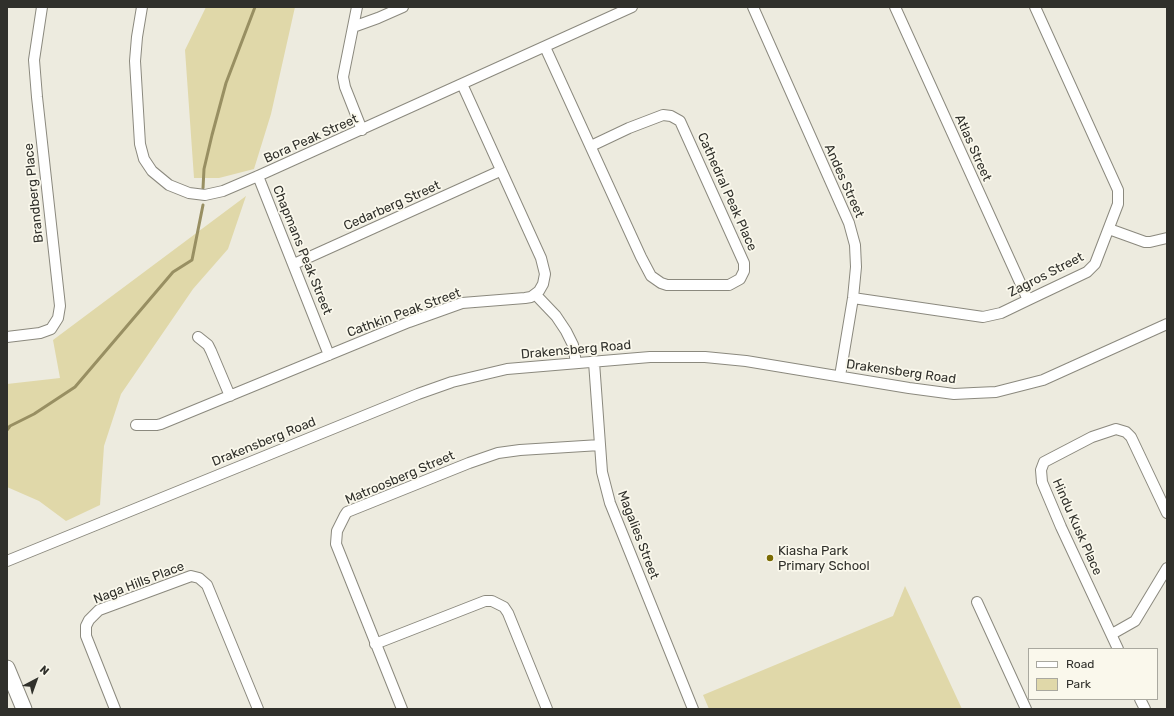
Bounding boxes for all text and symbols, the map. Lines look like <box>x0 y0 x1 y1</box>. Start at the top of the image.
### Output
street label: Bora Peak Street <box>261 111 361 167</box>
street label: Atlas Street <box>951 112 995 184</box>
street label: Cathedral Peak Place <box>694 130 760 254</box>
street label: Brandberg Place <box>21 142 47 244</box>
street label: Andes Street <box>821 142 867 220</box>
street label: Cedarberg Street <box>341 178 443 234</box>
street label: Chapmans Peak Street <box>269 183 335 317</box>
street label: Zagros Street <box>1006 249 1086 301</box>
street label: Cathkin Peak Street <box>345 285 463 341</box>
street label: Drakensberg Road <box>520 337 632 363</box>
street label: Drakensberg Road <box>845 357 957 387</box>
street label: Drakensberg Road <box>210 414 318 470</box>
street label: Matroosberg Street <box>343 448 457 508</box>
street label: Hindu Kusk Place <box>1049 476 1105 578</box>
street label: Magalies Street <box>614 489 662 581</box>
place label: Kiasha Park Primary School <box>778 543 870 574</box>
marker: Kiasha Park Primary School <box>765 553 775 563</box>
street label: Naga Hills Place <box>91 559 187 607</box>
legend <box>1028 648 1158 700</box>
text: Road <box>1066 657 1094 671</box>
north arrow <box>16 660 56 700</box>
text: N <box>37 663 51 678</box>
text: Park <box>1066 677 1091 691</box>

